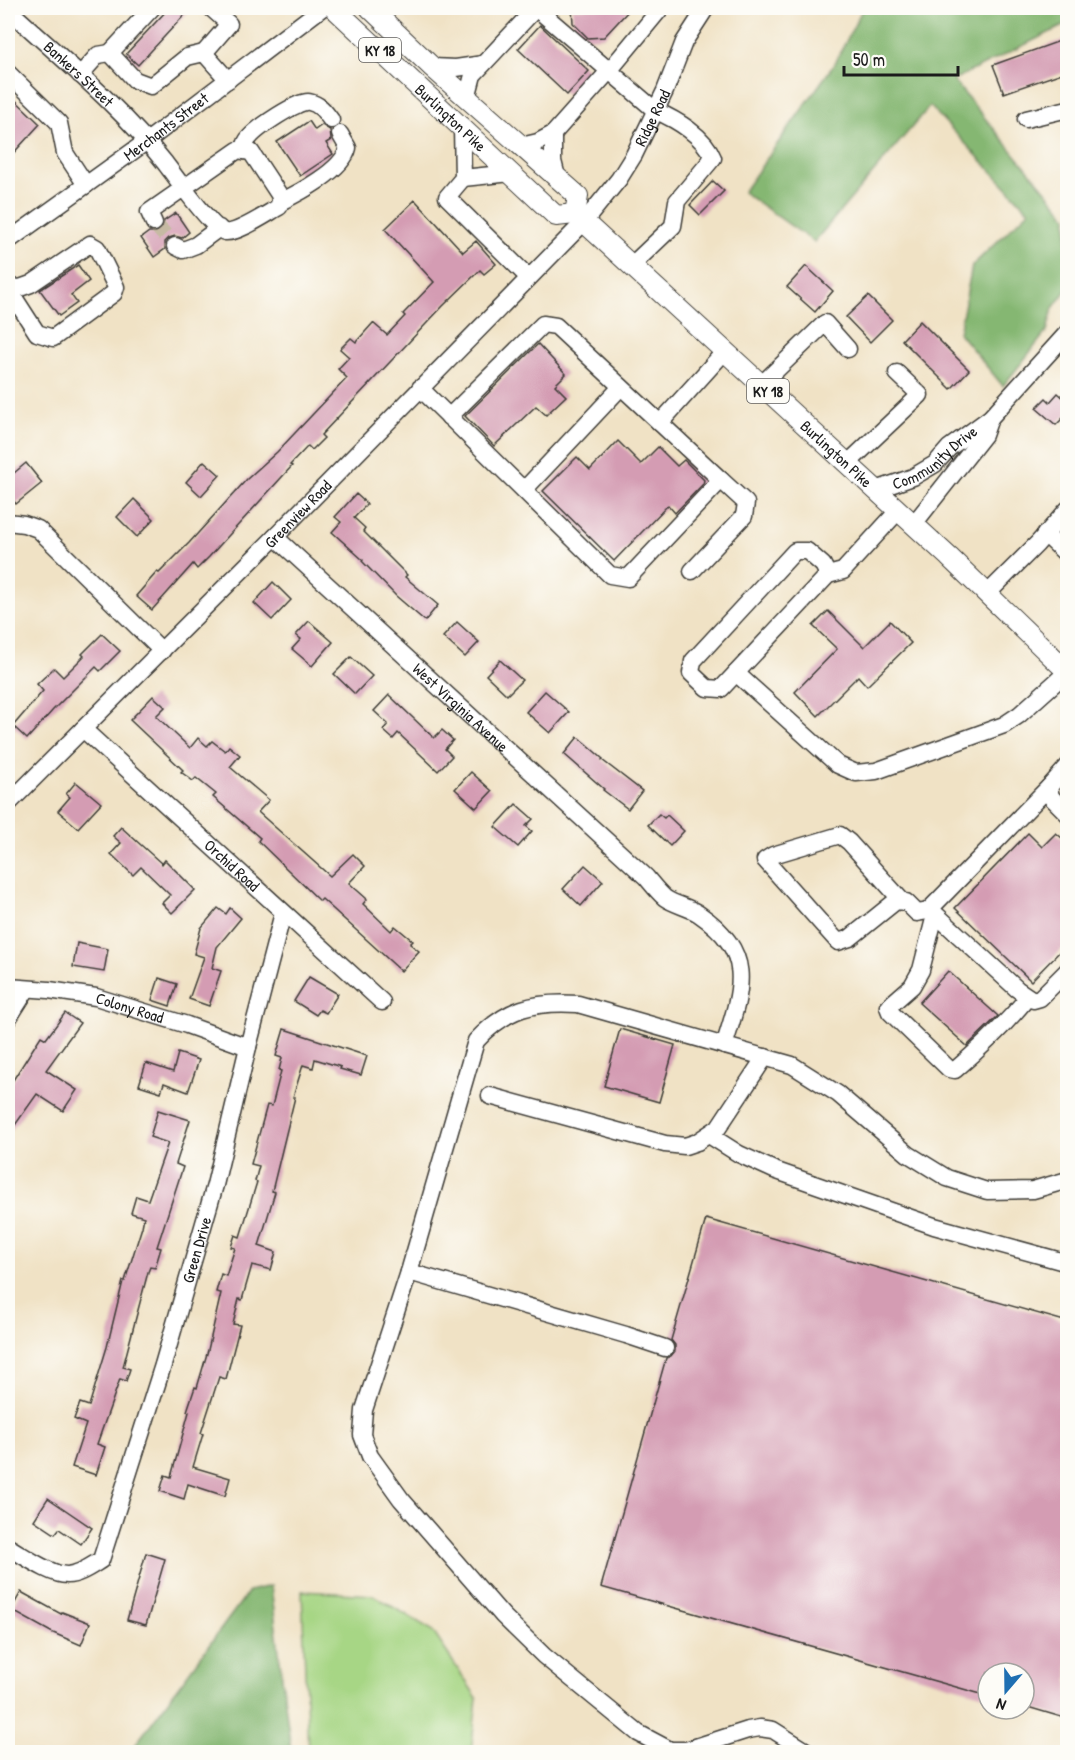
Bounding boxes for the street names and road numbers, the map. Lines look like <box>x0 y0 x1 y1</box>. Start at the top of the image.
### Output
street label: Bankers Street <box>39 36 119 112</box>
road number: KY 18 <box>359 38 401 62</box>
street label: Burlington Pike <box>410 79 492 157</box>
street label: Ridge Road <box>629 86 675 150</box>
street label: Merchants Street <box>119 87 213 166</box>
road number: KY 18 <box>747 379 789 403</box>
street label: Burlington Pike <box>796 415 878 493</box>
street label: Community Drive <box>889 420 982 494</box>
street label: Greenview Road <box>259 475 336 553</box>
street label: West Virginia Avenue <box>408 658 514 757</box>
street label: Orchid Road <box>200 834 265 896</box>
street label: Colony Road <box>93 987 166 1028</box>
street label: Green Drive <box>176 1214 216 1285</box>

